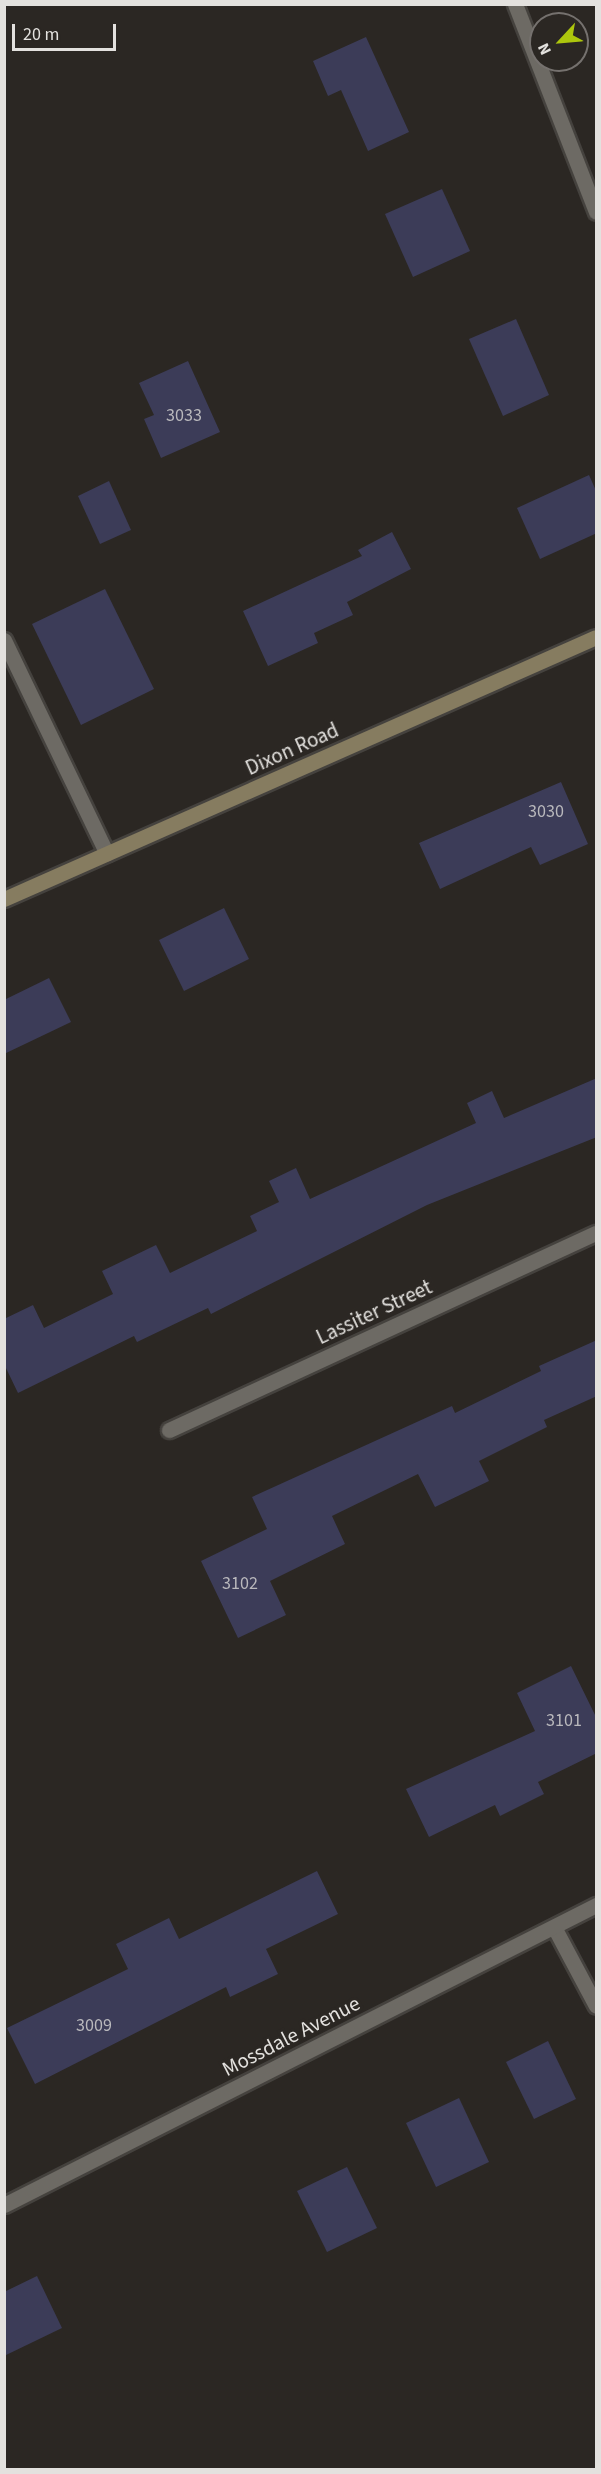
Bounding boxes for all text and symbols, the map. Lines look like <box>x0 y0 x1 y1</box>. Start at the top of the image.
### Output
scale bar <box>15 12 118 50</box>
north arrow <box>529 12 589 72</box>
text: 20 m <box>23 22 59 47</box>
text: N <box>532 39 557 59</box>
house number: 3033 <box>166 405 202 427</box>
street label: Dixon Road <box>242 717 342 781</box>
house number: 3030 <box>528 801 564 823</box>
street label: Lassiter Street <box>312 1274 436 1350</box>
house number: 3102 <box>222 1573 258 1595</box>
house number: 3101 <box>546 1710 582 1732</box>
street label: Mossdale Avenue <box>218 1990 364 2082</box>
house number: 3009 <box>76 2015 112 2037</box>

